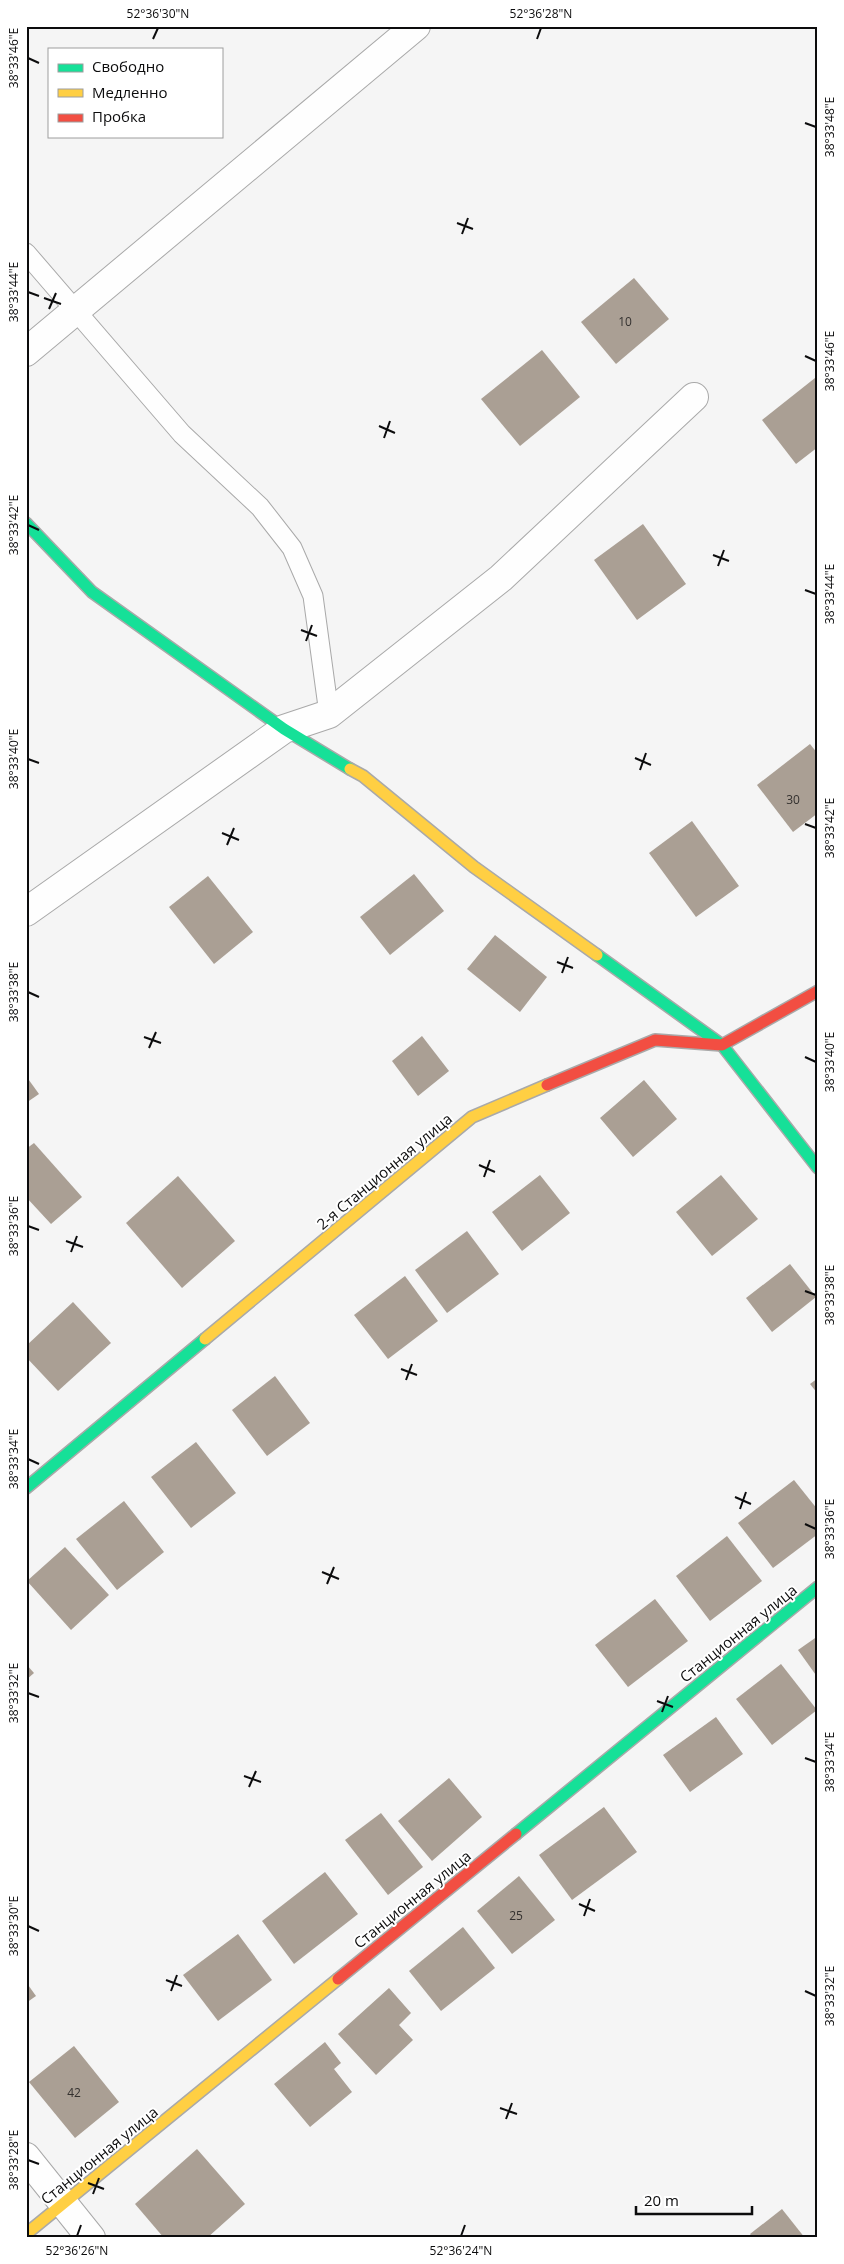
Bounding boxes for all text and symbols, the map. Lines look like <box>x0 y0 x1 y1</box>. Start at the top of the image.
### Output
text: 52°36'30"N <box>127 5 189 22</box>
text: 52°36'28"N <box>510 5 572 22</box>
text: 38°33'46"E <box>5 28 22 88</box>
legend <box>48 48 222 138</box>
text: Свободно <box>92 56 164 76</box>
text: Медленно <box>92 82 168 102</box>
text: 38°33'48"E <box>821 97 838 157</box>
text: Пробка <box>92 106 146 126</box>
text: 38°33'44"E <box>5 262 22 322</box>
house number: 10 <box>618 313 632 330</box>
text: 38°33'46"E <box>821 331 838 391</box>
text: 38°33'42"E <box>5 495 22 555</box>
text: 38°33'44"E <box>821 564 838 624</box>
text: 38°33'40"E <box>5 729 22 789</box>
house number: 30 <box>786 791 800 808</box>
text: 38°33'42"E <box>821 798 838 858</box>
text: 38°33'38"E <box>5 962 22 1022</box>
text: 38°33'40"E <box>821 1032 838 1092</box>
street label: 2-я Станционная улица <box>312 1108 456 1234</box>
text: 38°33'36"E <box>5 1196 22 1256</box>
text: 38°33'38"E <box>821 1265 838 1325</box>
text: 38°33'34"E <box>5 1429 22 1489</box>
text: 38°33'36"E <box>821 1499 838 1559</box>
street label: Станционная улица <box>675 1580 801 1686</box>
text: 38°33'32"E <box>5 1663 22 1723</box>
text: 38°33'34"E <box>821 1732 838 1792</box>
street label: Станционная улица <box>349 1846 475 1952</box>
text: 38°33'30"E <box>5 1896 22 1956</box>
house number: 25 <box>509 1907 523 1924</box>
text: 38°33'32"E <box>821 1966 838 2026</box>
house number: 42 <box>67 2084 81 2101</box>
street label: Станционная улица <box>36 2102 162 2208</box>
text: 38°33'28"E <box>5 2130 22 2190</box>
scale bar <box>636 2184 753 2216</box>
text: 20 m <box>644 2190 679 2210</box>
text: 52°36'26"N <box>46 2242 108 2259</box>
text: 52°36'24"N <box>430 2242 492 2259</box>

